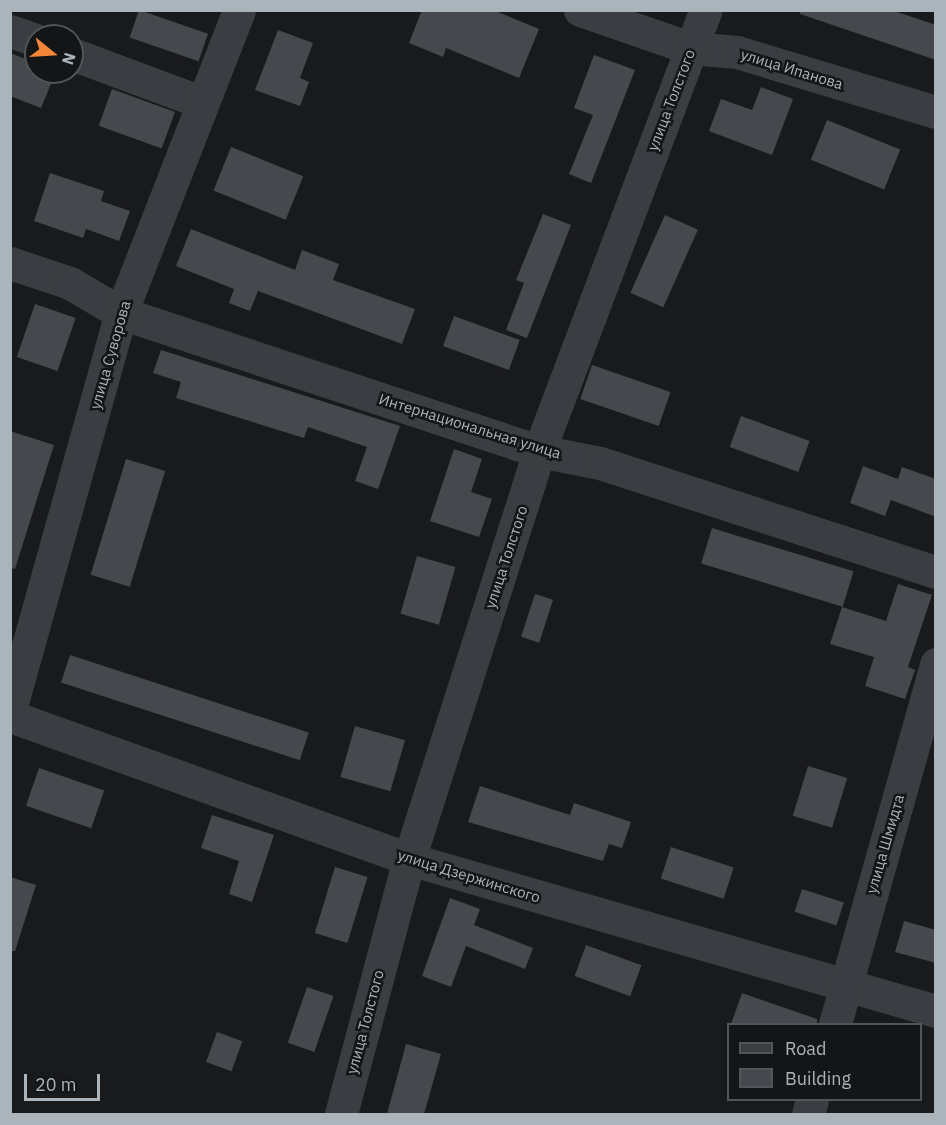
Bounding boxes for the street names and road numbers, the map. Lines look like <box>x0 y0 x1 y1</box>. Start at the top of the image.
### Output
street label: улица Ипанова <box>739 45 845 93</box>
street label: улица Толстого <box>643 47 699 153</box>
street label: улица Суворова <box>86 299 134 411</box>
street label: Интернациональная улица <box>377 390 563 462</box>
street label: улица Толстого <box>481 503 531 611</box>
street label: улица Шмидта <box>862 792 908 896</box>
street label: улица Дзержинского <box>396 846 542 906</box>
street label: улица Толстого <box>342 968 388 1076</box>

